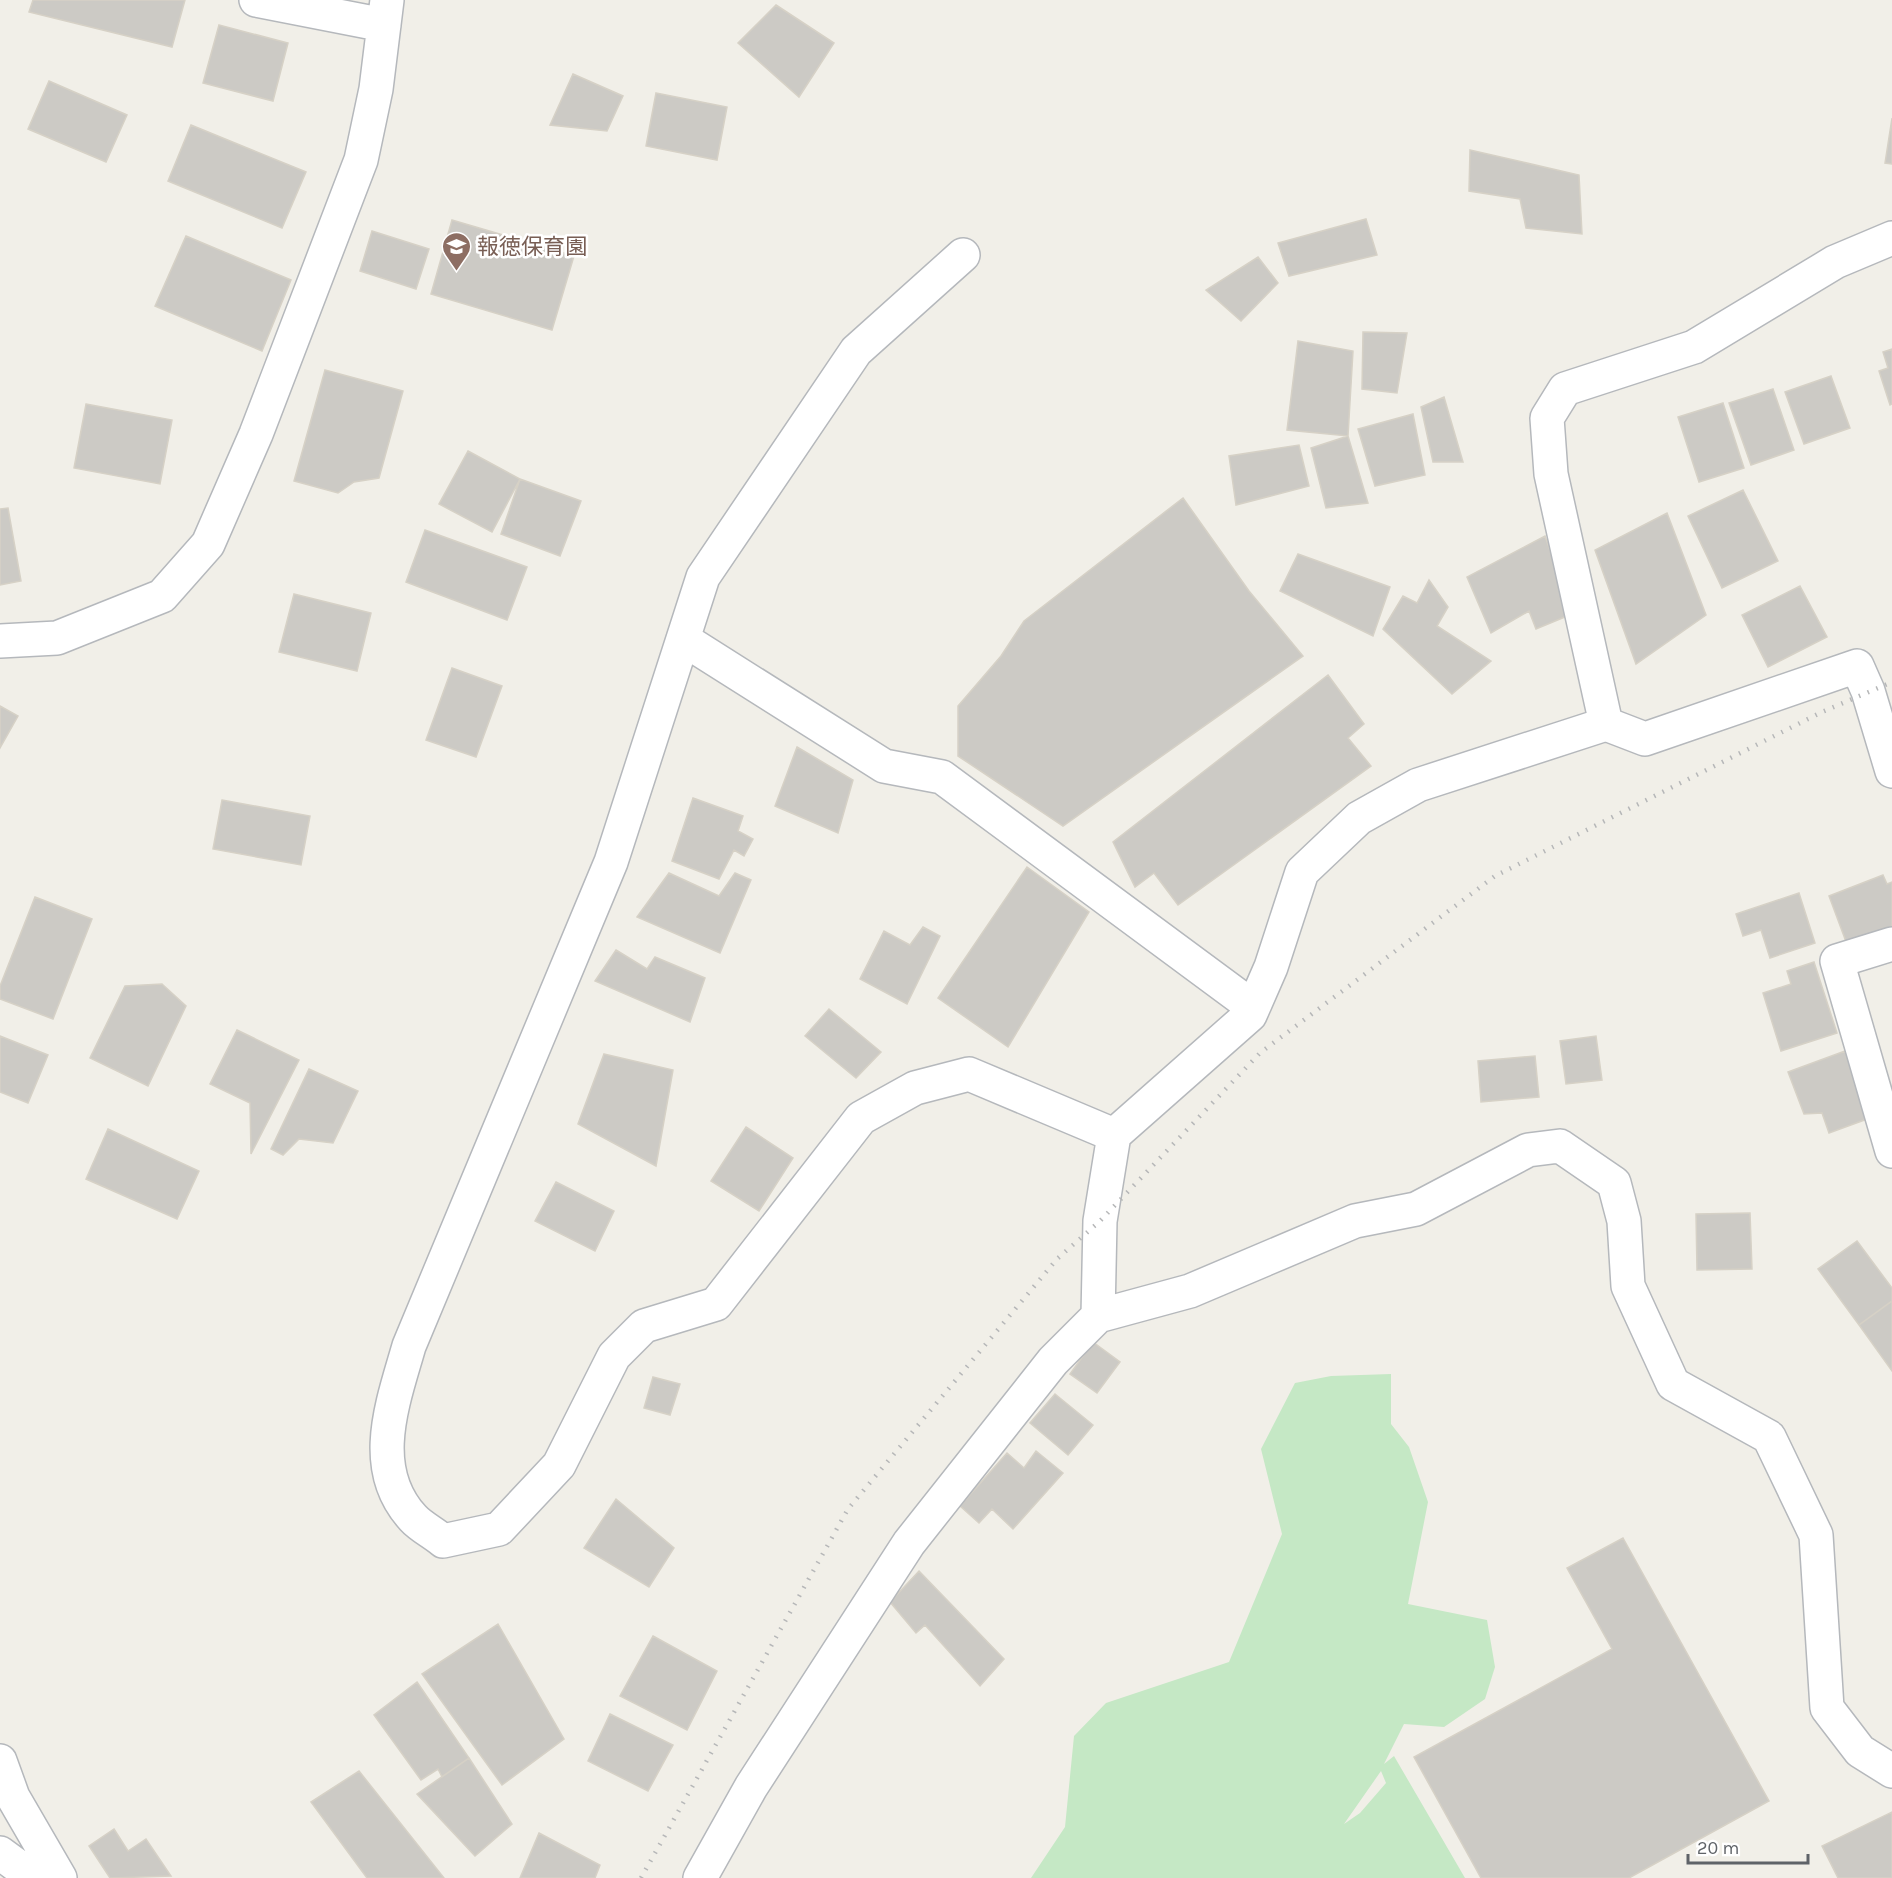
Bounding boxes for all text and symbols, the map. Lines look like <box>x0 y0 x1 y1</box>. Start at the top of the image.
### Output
school or university icon: 報徳保育園 <box>440 230 472 272</box>
place label: 報徳保育園 <box>477 234 587 260</box>
scale bar <box>1688 1827 1808 1865</box>
text: 20 m <box>1697 1837 1739 1859</box>

